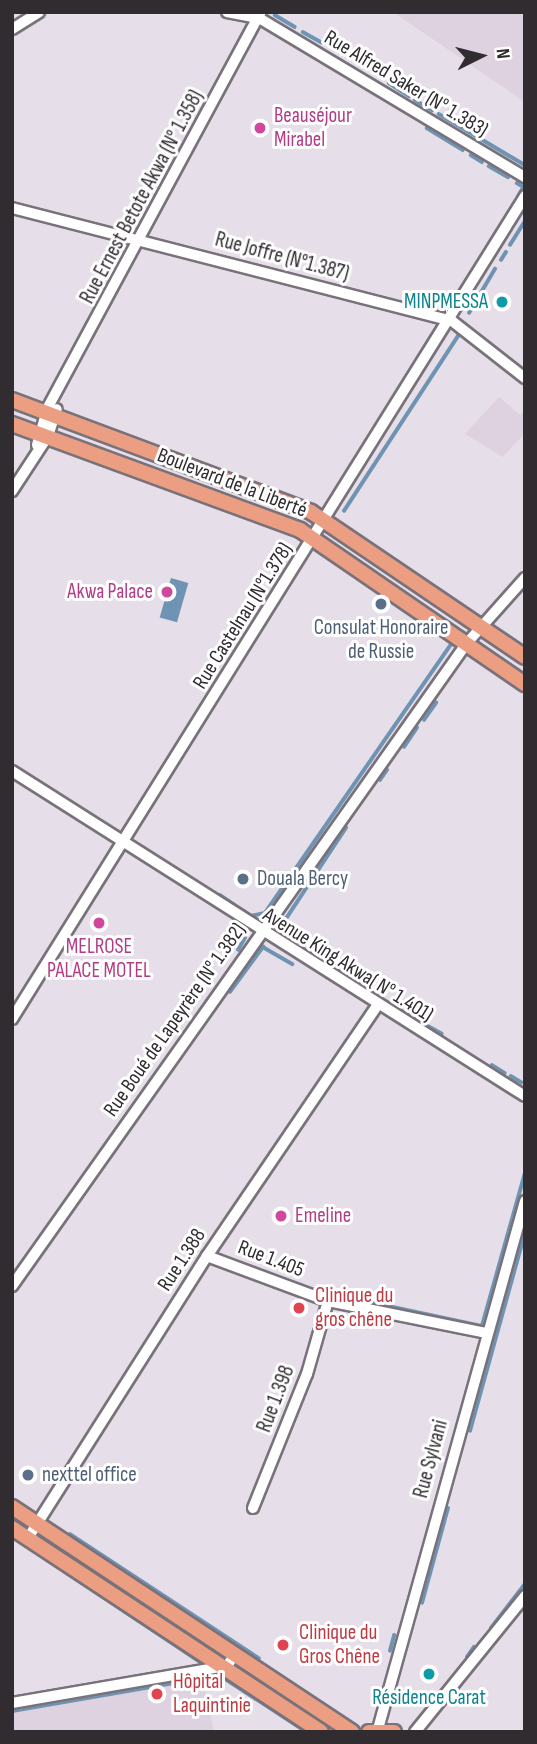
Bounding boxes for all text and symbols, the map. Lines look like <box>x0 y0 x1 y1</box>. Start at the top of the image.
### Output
north arrow <box>446 21 516 91</box>
street label: Rue Alfred Saker (N° 1.383) <box>320 25 492 143</box>
text: N <box>490 48 514 60</box>
street label: Rue Ernest Betote Akwa (N° 1.358) <box>75 86 209 308</box>
place label: Beauséjour Mirabel <box>274 103 352 153</box>
marker: Beauséjour Mirabel <box>252 120 268 136</box>
street label: Rue Joffre (N°1.387) <box>212 227 352 287</box>
place label: MINPMESSA <box>404 289 488 315</box>
marker: MINPMESSA <box>494 294 510 310</box>
street label: Boulevard de la Liberté <box>154 443 310 523</box>
street label: Rue Castelnau (N°1.378) <box>188 538 298 694</box>
place label: Akwa Palace <box>67 579 153 605</box>
marker: Akwa Palace <box>159 584 175 600</box>
marker: Consulat Honoraire de Russie <box>373 596 389 612</box>
place label: Consulat Honoraire de Russie <box>314 615 448 665</box>
place label: Douala Bercy <box>257 866 348 892</box>
marker: Douala Bercy <box>235 871 251 887</box>
street label: Avenue King Akwa( N° 1.401) <box>258 902 438 1028</box>
marker: MELROSE PALACE MOTEL <box>91 915 107 931</box>
street label: Rue Boué de Lapeyrère (N° 1.382) <box>99 918 251 1122</box>
place label: MELROSE PALACE MOTEL <box>47 934 151 984</box>
place label: Emeline <box>295 1203 351 1229</box>
marker: Emeline <box>273 1208 289 1224</box>
street label: Rue 1.388 <box>153 1224 211 1296</box>
street label: Rue 1.405 <box>234 1235 308 1283</box>
place label: Clinique du gros chêne <box>315 1283 393 1333</box>
marker: Clinique du gros chêne <box>289 1298 309 1318</box>
street label: Rue 1.398 <box>252 1362 300 1436</box>
street label: Rue Sylvani <box>408 1417 454 1501</box>
place label: nexttel office <box>42 1462 137 1488</box>
marker: nexttel office <box>20 1467 36 1483</box>
place label: Clinique du Gros Chêne <box>299 1620 380 1670</box>
marker: Clinique du Gros Chêne <box>273 1635 293 1655</box>
marker: Résidence Carat <box>421 1666 437 1682</box>
place label: Hôpital Laquintinie <box>173 1669 251 1719</box>
marker: Hôpital Laquintinie <box>147 1684 167 1704</box>
place label: Résidence Carat <box>372 1685 486 1711</box>

